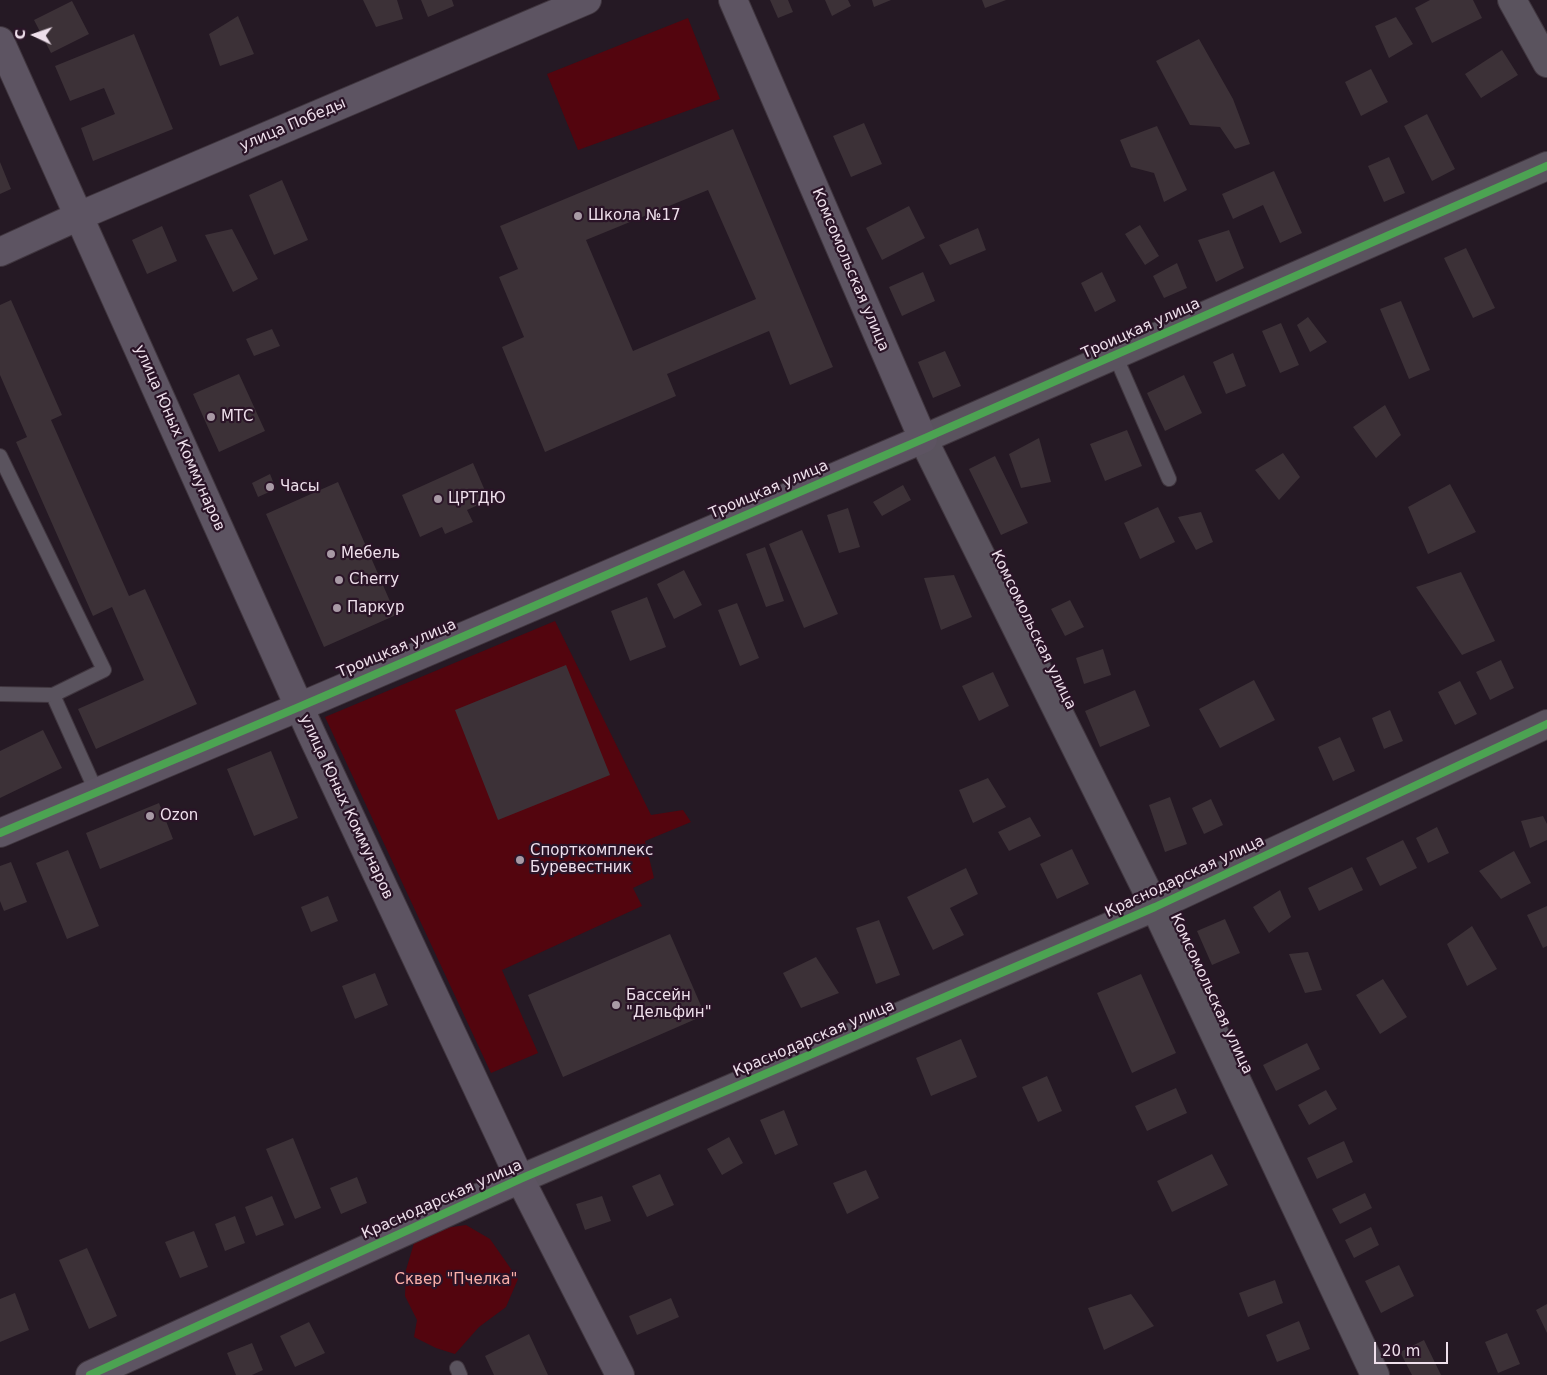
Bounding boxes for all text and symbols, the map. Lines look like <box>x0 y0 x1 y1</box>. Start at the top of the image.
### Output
north arrow <box>10 10 60 60</box>
text: С <box>12 29 28 40</box>
street label: улица Победы <box>237 95 349 155</box>
street label: Комсомольская улица <box>807 186 893 354</box>
place label: Школа №17 <box>588 207 681 225</box>
marker: Школа №17 <box>572 210 584 222</box>
street label: Троицкая улица <box>1079 295 1203 363</box>
street label: улица Юных Коммунаров <box>130 342 228 534</box>
place label: МТС <box>221 408 254 426</box>
marker: МТС <box>205 411 217 423</box>
street label: Троицкая улица <box>707 457 831 523</box>
place label: Часы <box>280 478 320 496</box>
marker: Часы <box>264 481 276 493</box>
place label: ЦРТДЮ <box>448 490 506 508</box>
marker: ЦРТДЮ <box>432 493 444 505</box>
place label: Мебель <box>341 545 400 563</box>
street label: Комсомольская улица <box>986 547 1080 713</box>
marker: Мебель <box>325 548 337 560</box>
place label: Cherry <box>349 571 399 589</box>
marker: Cherry <box>333 574 345 586</box>
place label: Паркур <box>347 599 404 617</box>
marker: Паркур <box>331 602 343 614</box>
street label: Троицкая улица <box>335 616 459 682</box>
street label: улица Юных Коммунаров <box>295 712 397 902</box>
place label: Ozon <box>160 807 198 825</box>
marker: Ozon <box>144 810 156 822</box>
street label: Краснодарская улица <box>1103 832 1267 922</box>
place label: Cпорткомплекс Буревестник <box>530 842 653 877</box>
marker: Cпорткомплекс Буревестник <box>514 854 526 866</box>
street label: Комсомольская улица <box>1166 911 1256 1077</box>
place label: Бассейн "Дельфин" <box>626 987 712 1022</box>
street label: Краснодарская улица <box>731 997 897 1081</box>
marker: Бассейн "Дельфин" <box>610 999 622 1011</box>
street label: Краснодарская улица <box>359 1156 525 1244</box>
park label: Сквер "Пчелка" <box>395 1271 517 1289</box>
scale bar <box>1377 1332 1451 1364</box>
text: 20 m <box>1382 1342 1420 1360</box>

